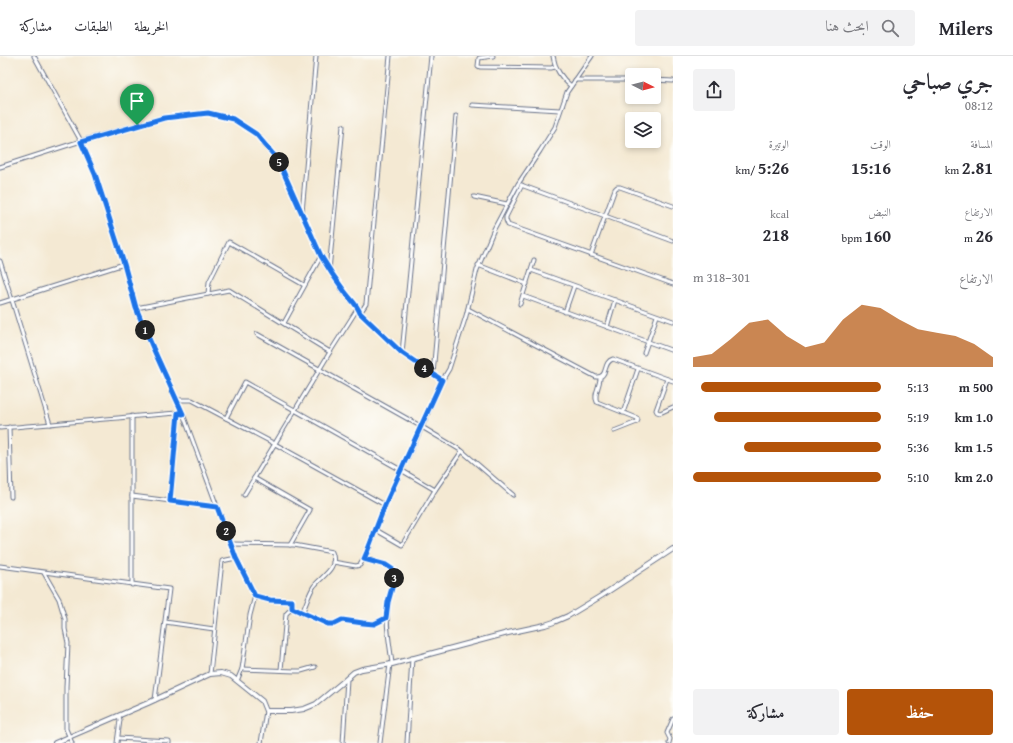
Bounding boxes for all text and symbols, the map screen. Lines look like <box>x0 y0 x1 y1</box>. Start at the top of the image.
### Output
search box <box>635 10 915 46</box>
text: Milers <box>939 14 993 42</box>
text: ابحث هنا <box>825 15 869 36</box>
text: مشاركة <box>20 16 52 36</box>
text: الطبقات <box>74 16 112 36</box>
text: الخريطة <box>134 16 168 36</box>
icon: search <box>879 17 901 39</box>
text: جري صباحي <box>902 65 993 97</box>
north arrow <box>625 68 661 104</box>
map controls <box>625 68 661 148</box>
button: share <box>693 69 735 111</box>
pin <box>120 84 154 125</box>
icon: arrive <box>126 90 148 112</box>
text: 08:12 <box>965 96 993 115</box>
button: layers <box>625 112 661 148</box>
text: الوتيرة <box>769 136 789 152</box>
text: الوقت <box>870 136 891 152</box>
text: المسافة <box>971 136 993 152</box>
pin: 5 <box>269 152 289 172</box>
text: 5 <box>276 154 282 170</box>
text: 5:26 <box>758 155 789 180</box>
text: 15:16 <box>851 155 891 180</box>
text: 2.81 <box>962 155 993 180</box>
text: /km <box>736 162 758 178</box>
text: km <box>945 162 962 178</box>
text: النبض <box>868 204 891 220</box>
text: الارتفاع <box>964 204 993 220</box>
text: kcal <box>770 206 789 222</box>
text: 218 <box>763 222 789 247</box>
text: 160 <box>865 223 891 248</box>
text: 26 <box>975 223 993 248</box>
text: bpm <box>842 230 865 246</box>
text: m <box>964 230 975 246</box>
text: 301–318 m <box>693 268 750 287</box>
text: الارتفاع <box>959 269 993 288</box>
pin: 1 <box>135 320 155 340</box>
text: 1 <box>142 322 148 338</box>
pin: 4 <box>414 358 434 378</box>
text: 4 <box>421 360 427 376</box>
text: 5:13 <box>907 378 929 397</box>
text: 500 m <box>959 378 993 397</box>
text: 5:19 <box>907 408 929 427</box>
text: 1.0 km <box>954 408 993 427</box>
text: 5:36 <box>907 438 929 457</box>
text: 1.5 km <box>954 438 993 457</box>
text: 5:10 <box>907 468 929 487</box>
text: 2.0 km <box>954 468 993 487</box>
pin: 2 <box>216 521 236 541</box>
text: 2 <box>223 523 229 539</box>
pin: 3 <box>384 568 404 588</box>
text: 3 <box>391 570 397 586</box>
button: مشاركة <box>693 689 839 735</box>
button: حفظ <box>847 689 993 735</box>

